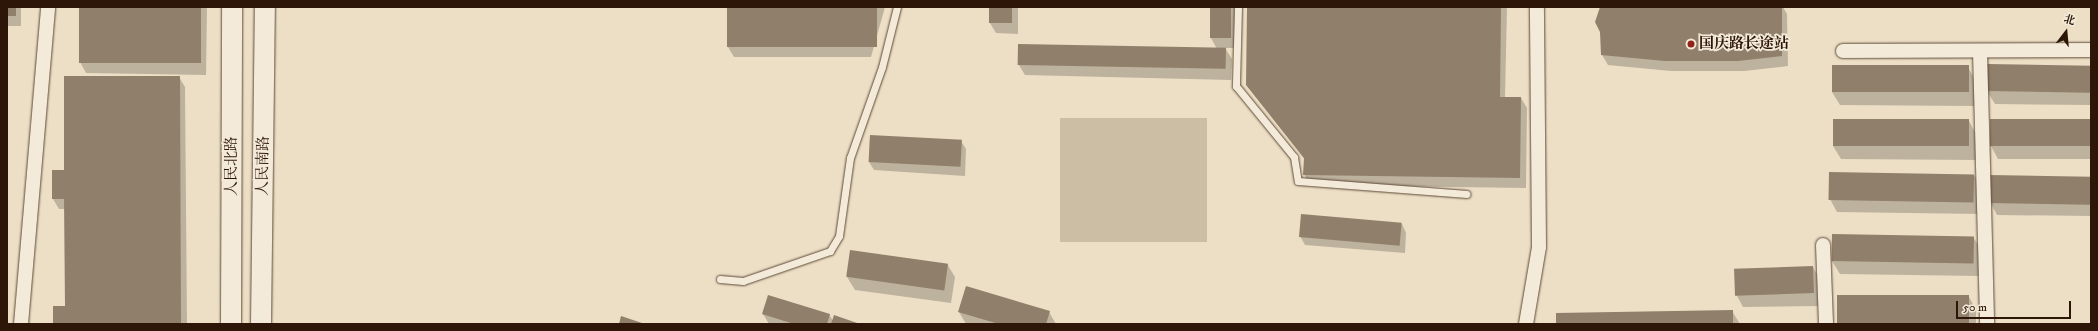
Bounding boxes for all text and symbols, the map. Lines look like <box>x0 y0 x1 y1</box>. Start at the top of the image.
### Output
north arrow <box>2046 12 2086 52</box>
text: 北 <box>2062 12 2077 29</box>
place label: 国庆路长途站 <box>1699 35 1789 53</box>
marker: 国庆路长途站 <box>1686 39 1696 49</box>
street label: 人民北路 <box>223 136 241 196</box>
street label: 人民南路 <box>253 136 273 196</box>
scale bar <box>1958 293 2073 319</box>
text: 50 m <box>1963 300 1987 315</box>

